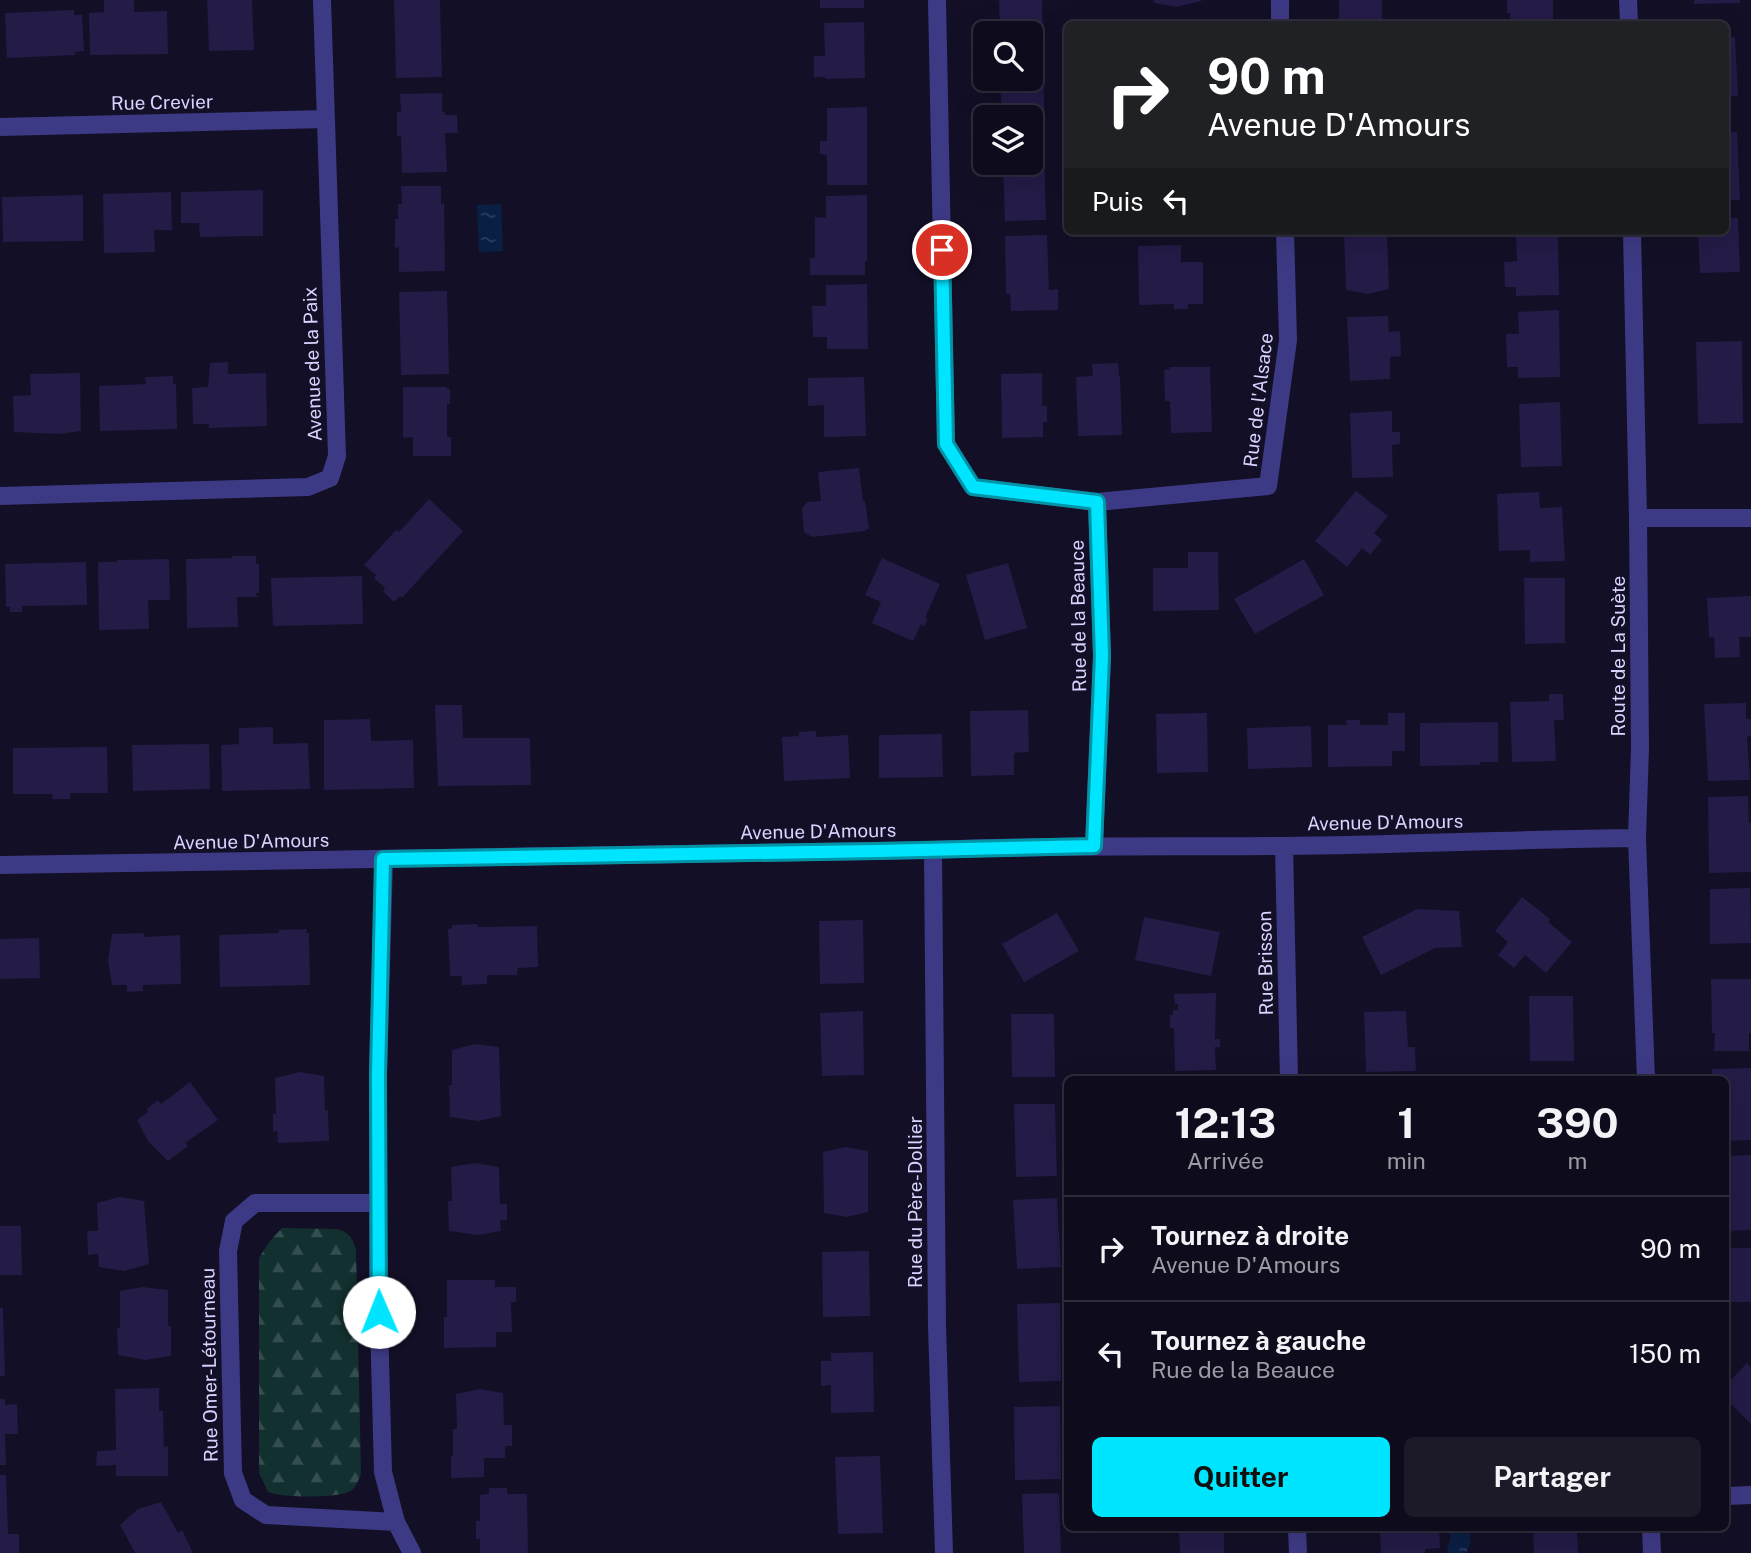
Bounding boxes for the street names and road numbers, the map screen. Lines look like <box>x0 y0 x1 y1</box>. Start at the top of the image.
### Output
street label: Rue Crevier <box>111 90 213 114</box>
street label: Avenue de la Paix <box>298 286 326 442</box>
street label: Rue de l'Alsace <box>1239 332 1277 468</box>
street label: Rue de la Beauce <box>1066 540 1090 692</box>
street label: Route de La Suète <box>1607 576 1629 736</box>
street label: Avenue D'Amours <box>1307 810 1463 834</box>
street label: Avenue D'Amours <box>740 819 896 843</box>
street label: Avenue D'Amours <box>173 829 329 853</box>
street label: Rue Brisson <box>1253 910 1277 1016</box>
street label: Rue du Père-Dollier <box>904 1116 926 1288</box>
street label: Rue Omer-Létourneau <box>196 1268 222 1462</box>

